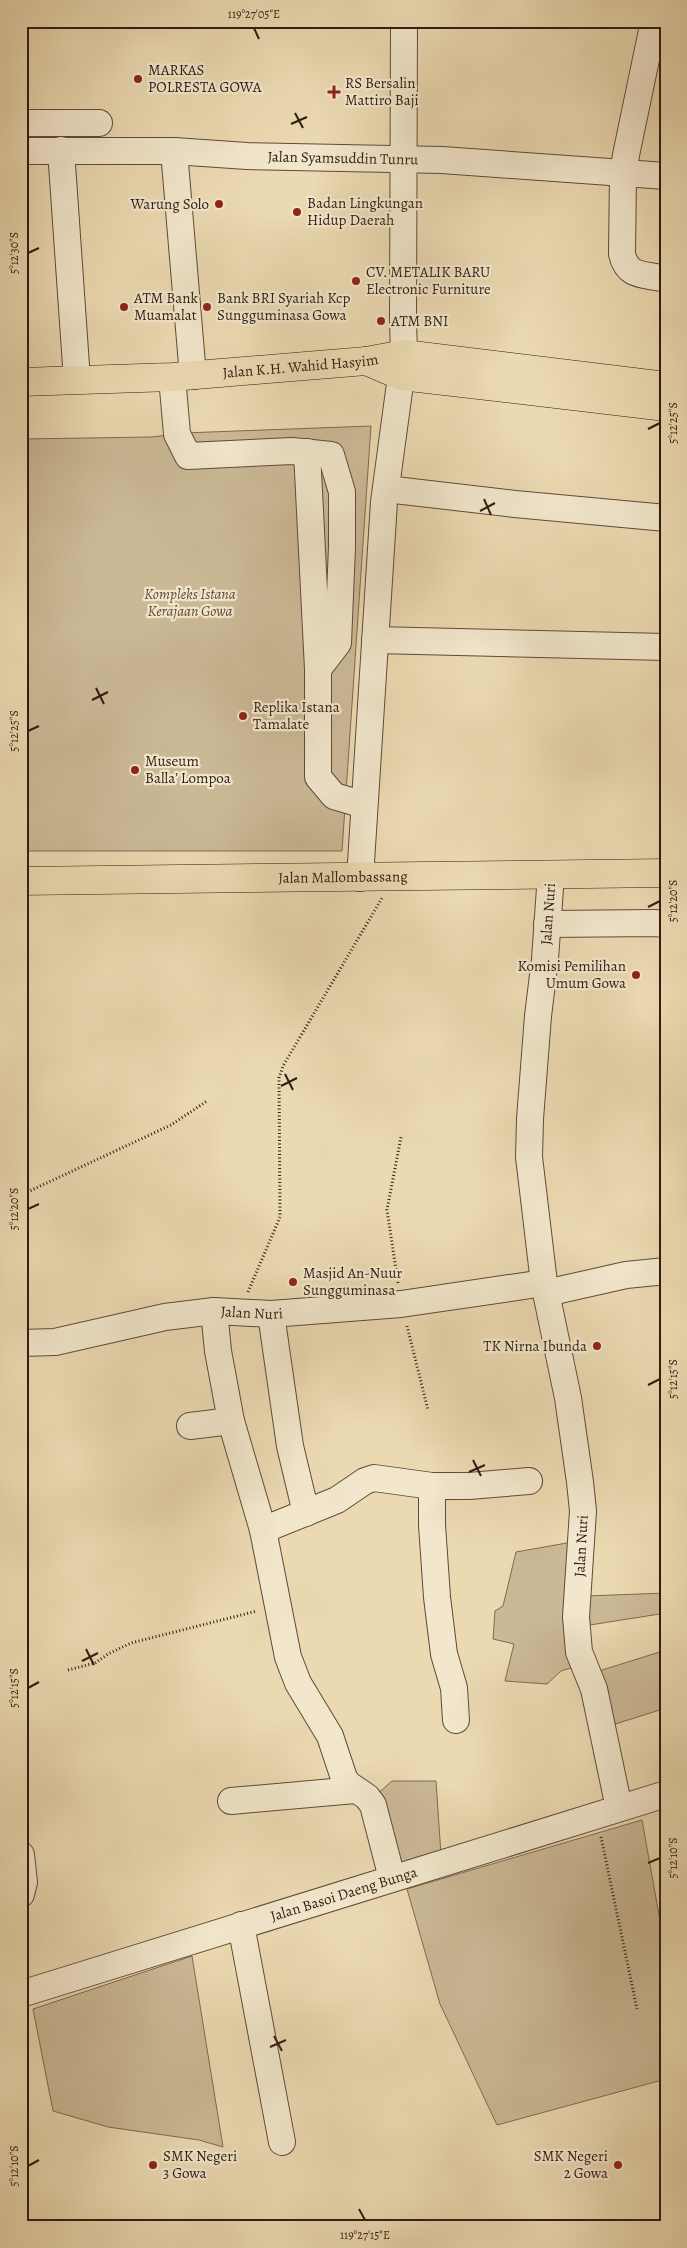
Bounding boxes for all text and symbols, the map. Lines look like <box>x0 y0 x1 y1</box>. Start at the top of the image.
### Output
text: 119°27'05"E <box>228 6 280 22</box>
place label: MARKAS POLRESTA GOWA <box>148 60 262 97</box>
marker: MARKAS POLRESTA GOWA <box>132 73 144 85</box>
place label: RS Bersalin Mattiro Baji <box>345 73 419 110</box>
marker: RS Bersalin Mattiro Baji <box>327 85 341 99</box>
street label: Jalan Syamsuddin Tunru <box>267 146 419 170</box>
place label: Badan Lingkungan Hidup Daerah <box>307 193 423 230</box>
place label: Warung Solo <box>129 194 209 214</box>
marker: Warung Solo <box>213 198 225 210</box>
marker: Badan Lingkungan Hidup Daerah <box>291 206 303 218</box>
text: 5°12'30"S <box>6 232 22 274</box>
place label: CV. METALIK BARU Electronic Furniture <box>366 262 491 299</box>
marker: CV. METALIK BARU Electronic Furniture <box>350 275 362 287</box>
place label: ATM Bank Muamalat <box>133 288 198 325</box>
place label: Bank BRI Syariah Kcp Sungguminasa Gowa <box>217 288 350 325</box>
marker: ATM Bank Muamalat <box>118 301 130 313</box>
marker: Bank BRI Syariah Kcp Sungguminasa Gowa <box>201 301 213 313</box>
place label: ATM BNI <box>390 311 448 331</box>
marker: ATM BNI <box>375 315 387 327</box>
street label: Jalan K.H. Wahid Hasyim <box>222 349 380 383</box>
text: 5°12'25"S <box>665 402 681 444</box>
park label: Kompleks Istana Kerajaan Gowa <box>144 584 236 621</box>
place label: Replika Istana Tamalate <box>253 697 340 734</box>
text: 5°12'25"S <box>6 710 22 752</box>
marker: Replika Istana Tamalate <box>237 710 249 722</box>
place label: Museum Ballaʼ Lompoa <box>145 751 231 788</box>
marker: Museum Ballaʼ Lompoa <box>129 764 141 776</box>
street label: Jalan Mallombassang <box>278 866 408 888</box>
text: 5°12'20"S <box>665 880 681 922</box>
street label: Jalan Nuri <box>536 882 560 946</box>
place label: Komisi Pemilihan Umum Gowa <box>517 956 626 993</box>
marker: Komisi Pemilihan Umum Gowa <box>630 969 642 981</box>
text: 5°12'20"S <box>6 1188 22 1230</box>
place label: Masjid An-Nuur Sungguminasa <box>303 1263 403 1300</box>
marker: Masjid An-Nuur Sungguminasa <box>287 1276 299 1288</box>
street label: Jalan Nuri <box>220 1301 284 1324</box>
place label: TK Nirna Ibunda <box>483 1336 587 1356</box>
marker: TK Nirna Ibunda <box>591 1340 603 1352</box>
text: 5°12'15"S <box>665 1359 681 1399</box>
street label: Jalan Nuri <box>569 1514 593 1578</box>
text: 5°12'15"S <box>6 1668 22 1708</box>
text: 5°12'10"S <box>665 1837 681 1879</box>
street label: Jalan Basoi Daeng Bunga <box>268 1862 420 1926</box>
text: 5°12'10"S <box>6 2145 22 2187</box>
place label: SMK Negeri 3 Gowa <box>163 2146 237 2183</box>
place label: SMK Negeri 2 Gowa <box>534 2146 608 2183</box>
marker: SMK Negeri 3 Gowa <box>147 2159 159 2171</box>
marker: SMK Negeri 2 Gowa <box>612 2159 624 2171</box>
text: 119°27'15"E <box>340 2227 390 2243</box>

